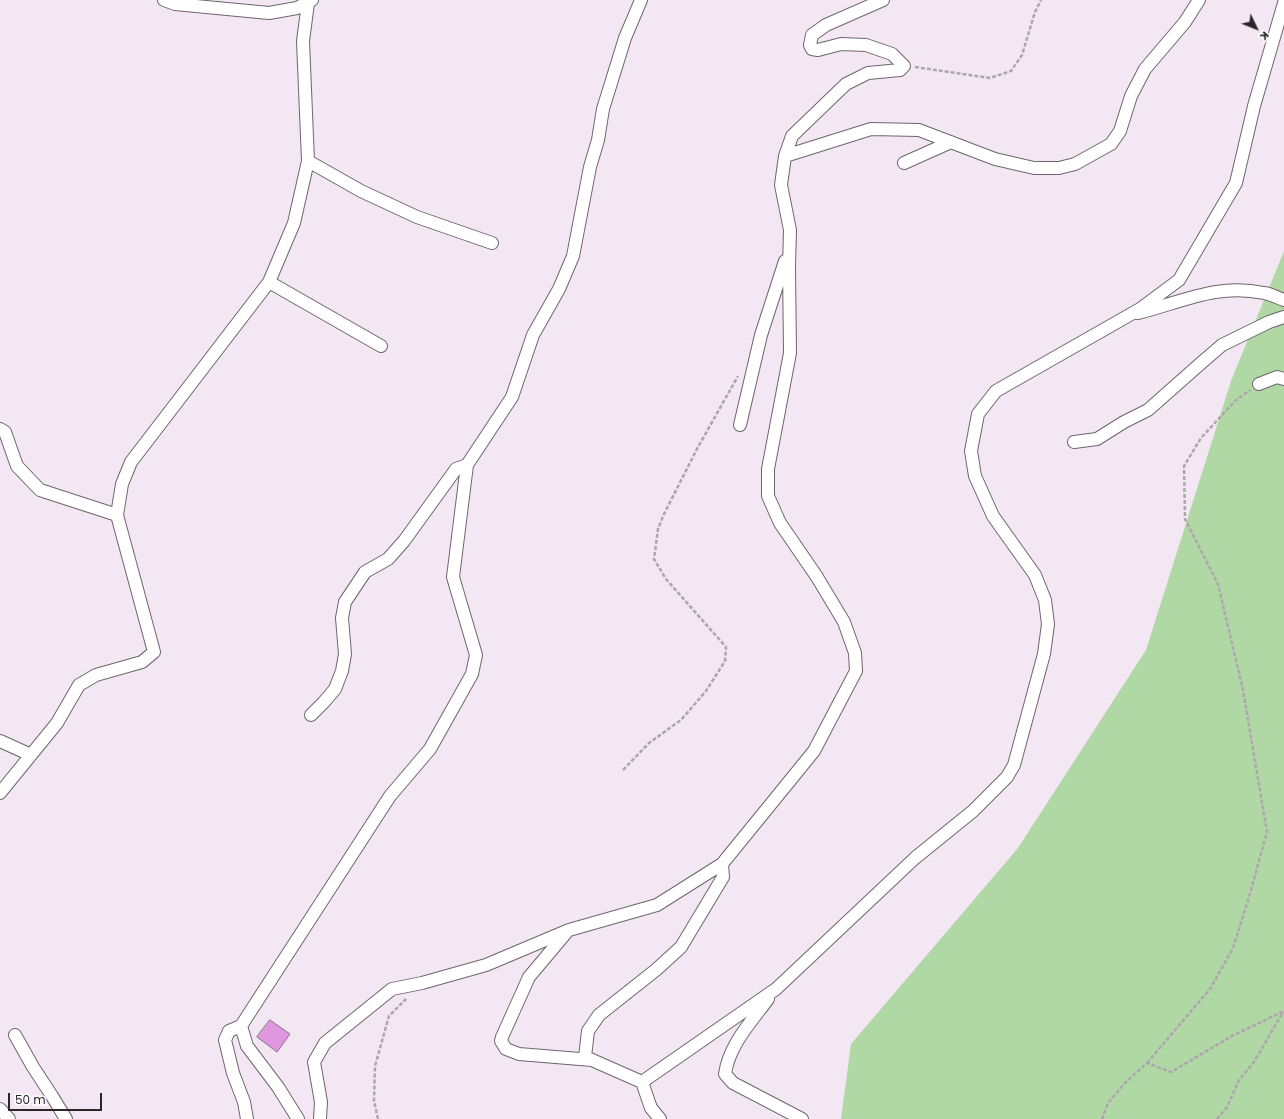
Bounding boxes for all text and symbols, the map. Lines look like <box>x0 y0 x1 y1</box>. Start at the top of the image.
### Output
north arrow <box>1236 8 1276 48</box>
text: K <box>1256 28 1273 44</box>
scale bar <box>10 1085 104 1111</box>
text: 50 m <box>15 1091 46 1108</box>

